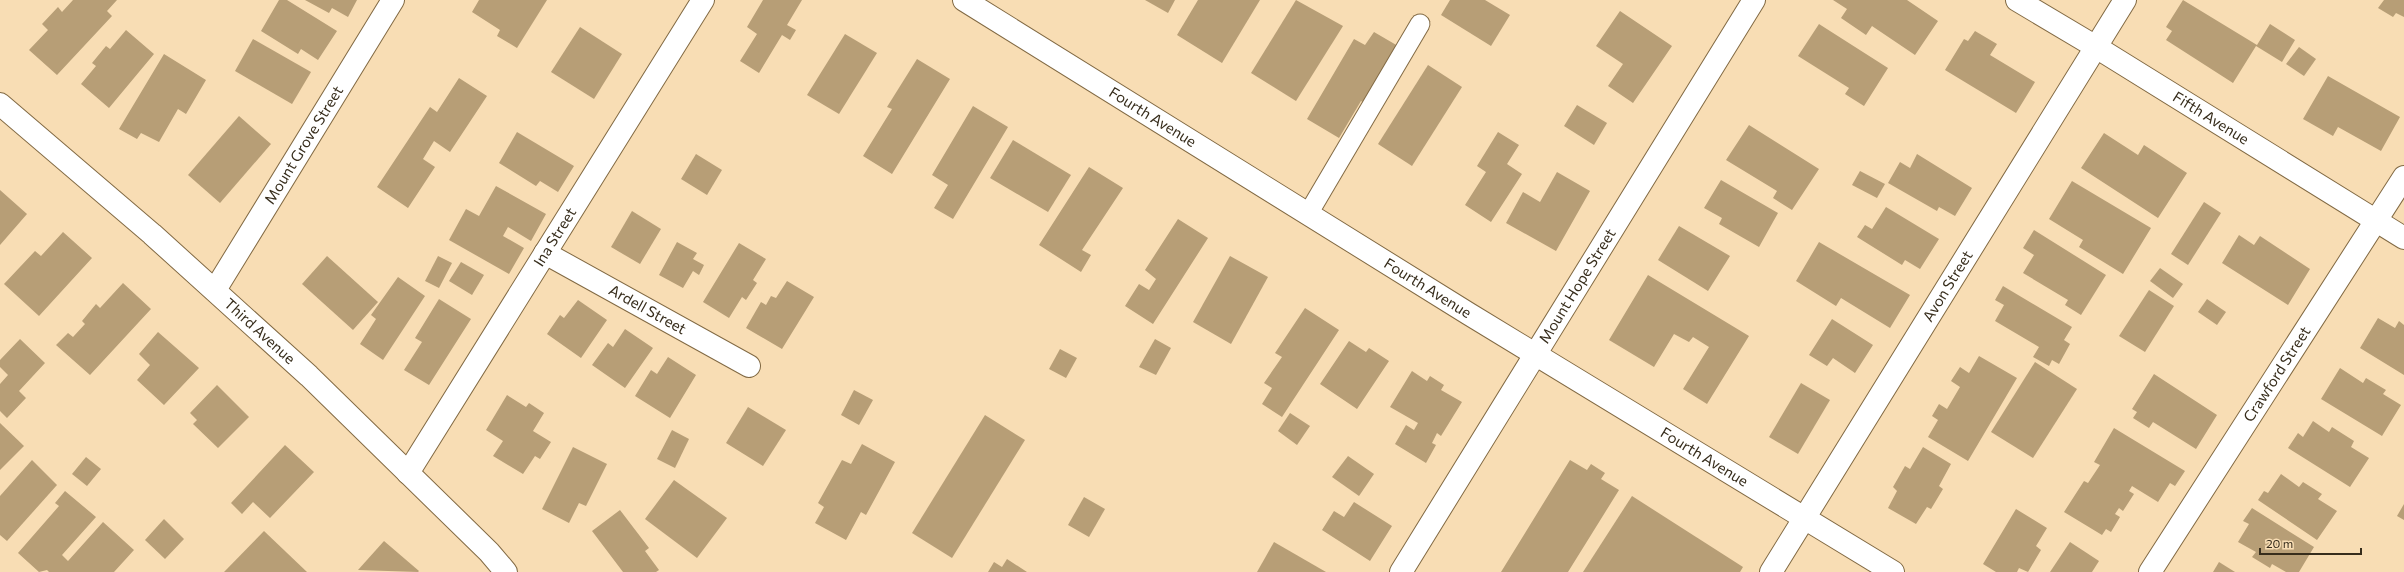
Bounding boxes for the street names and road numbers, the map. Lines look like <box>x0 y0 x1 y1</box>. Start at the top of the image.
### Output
street label: Mount Grove Street <box>260 82 346 207</box>
street label: Fourth Avenue <box>1106 83 1200 150</box>
street label: Fifth Avenue <box>2170 87 2253 148</box>
street label: Ina Street <box>529 204 579 269</box>
street label: Mount Hope Street <box>1534 225 1619 346</box>
street label: Avon Street <box>1918 247 1976 325</box>
street label: Fourth Avenue <box>1381 254 1475 321</box>
street label: Ardell Street <box>606 280 690 337</box>
street label: Third Avenue <box>221 294 299 367</box>
street label: Crawford Street <box>2239 323 2314 425</box>
street label: Fourth Avenue <box>1658 423 1752 490</box>

